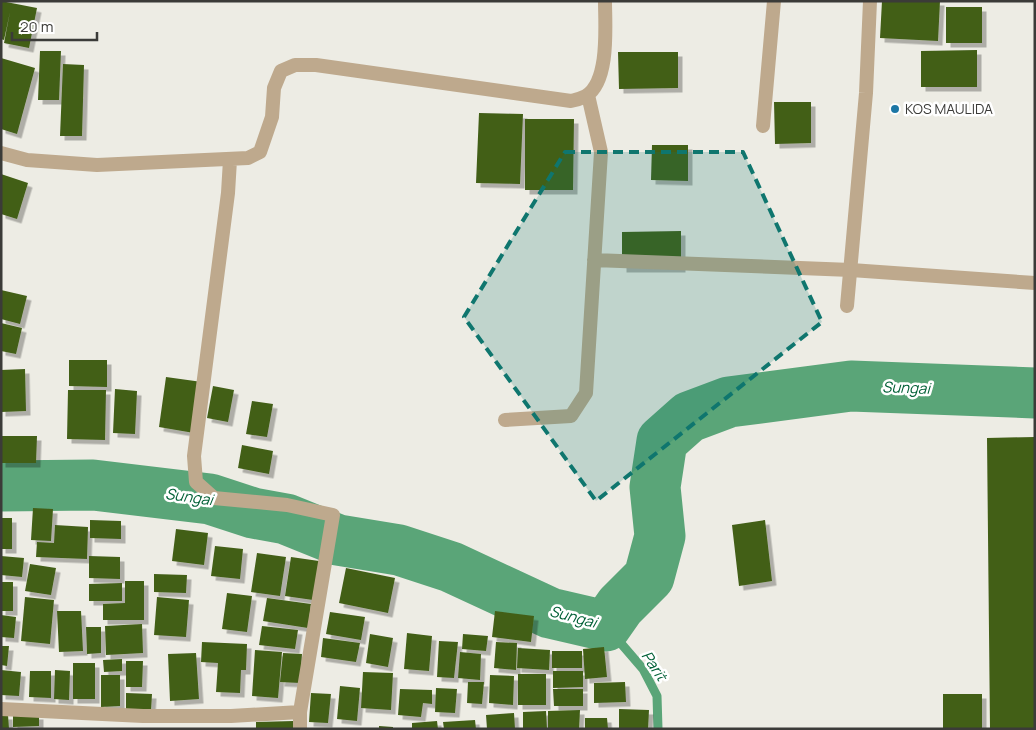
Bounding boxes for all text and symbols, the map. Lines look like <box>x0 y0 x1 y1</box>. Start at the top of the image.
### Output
scale bar <box>12 10 98 42</box>
text: 20 m <box>20 16 53 37</box>
place label: KOS MAULIDA <box>905 99 993 118</box>
marker: KOS MAULIDA <box>889 103 901 115</box>
water label: Sungai <box>882 376 933 399</box>
water label: Sungai <box>164 483 217 511</box>
water label: Sungai <box>547 600 601 633</box>
water label: Parit <box>637 647 673 686</box>

